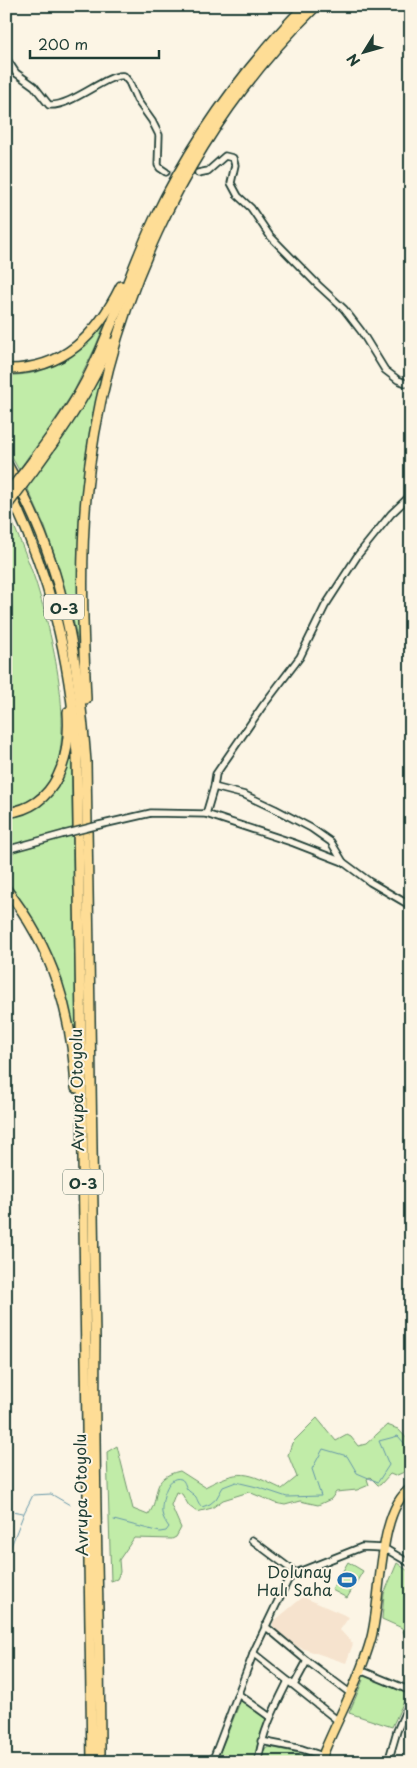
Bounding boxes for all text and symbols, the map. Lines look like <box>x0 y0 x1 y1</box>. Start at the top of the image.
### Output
scale bar <box>30 28 159 60</box>
north arrow <box>340 28 390 78</box>
text: 200 m <box>38 32 88 55</box>
text: N <box>341 49 365 71</box>
road number: O-3 <box>44 594 84 620</box>
street label: Avrupa Otoyolu <box>63 1028 89 1152</box>
road number: O-3 <box>63 1170 103 1194</box>
street label: Avrupa Otoyolu <box>67 1433 93 1557</box>
place label: Dolunay Halı Saha <box>257 1559 332 1601</box>
sports icon: Dolunay Halı Saha <box>336 1569 358 1591</box>

